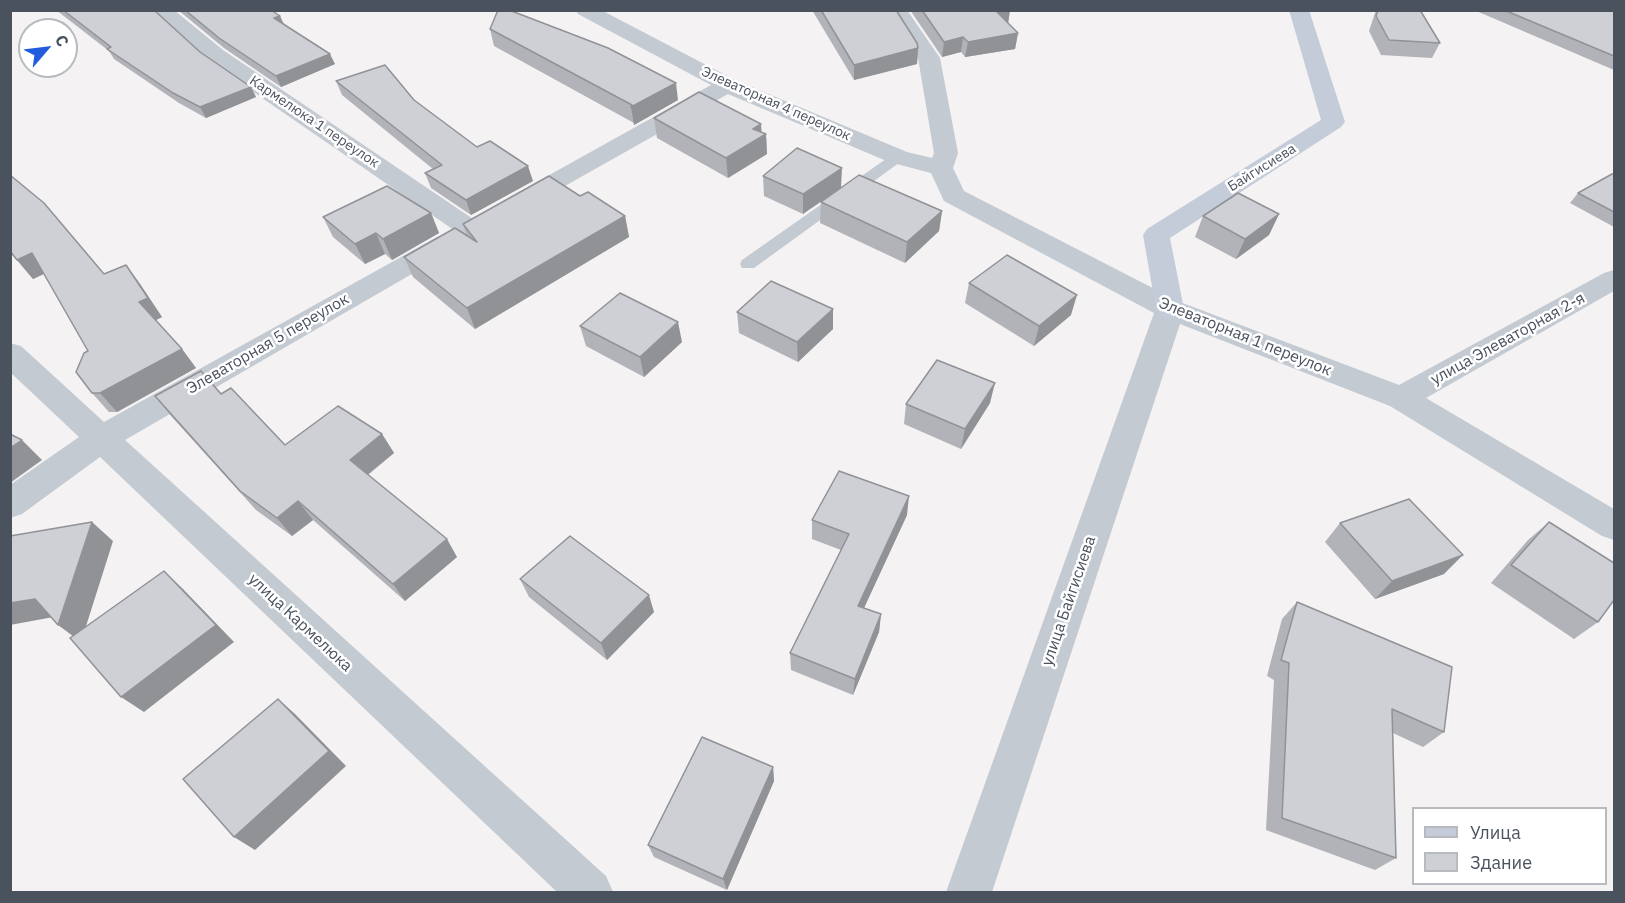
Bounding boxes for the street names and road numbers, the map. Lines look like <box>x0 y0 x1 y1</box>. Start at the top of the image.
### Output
street label: Элеваторная 4 переулок <box>699 63 853 145</box>
street label: Кармелюка 1 переулок <box>246 72 382 172</box>
street label: Байгисиева <box>1225 140 1299 196</box>
street label: улица Элеваторная 2-я <box>1428 289 1588 389</box>
street label: Элеваторная 5 переулок <box>183 290 353 398</box>
street label: Элеваторная 1 переулок <box>1156 294 1334 380</box>
street label: улица Байгисиева <box>1038 533 1100 669</box>
street label: улица Кармелюка <box>244 570 356 676</box>

